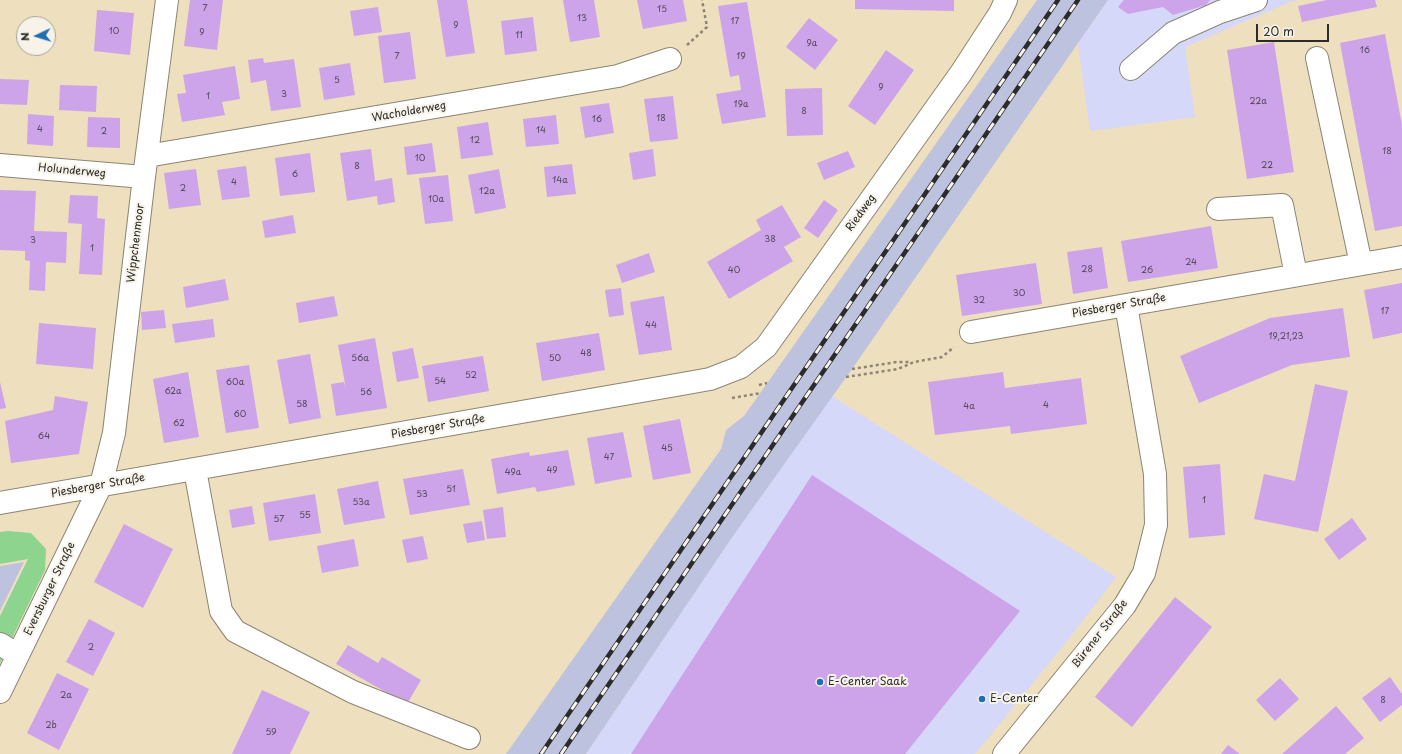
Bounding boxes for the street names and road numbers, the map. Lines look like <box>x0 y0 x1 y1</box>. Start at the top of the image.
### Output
street label: Wacholderweg <box>371 99 447 125</box>
street label: Holunderweg <box>38 161 106 181</box>
street label: Riedweg <box>843 192 879 234</box>
street label: Wippchenmoor <box>125 203 147 283</box>
street label: Piesberger Straße <box>1071 291 1167 321</box>
street label: Piesberger Straße <box>390 412 486 442</box>
street label: Piesberger Straße <box>50 471 146 501</box>
street label: Eversburger Straße <box>22 540 78 638</box>
street label: Bürener Straße <box>1069 597 1131 671</box>

